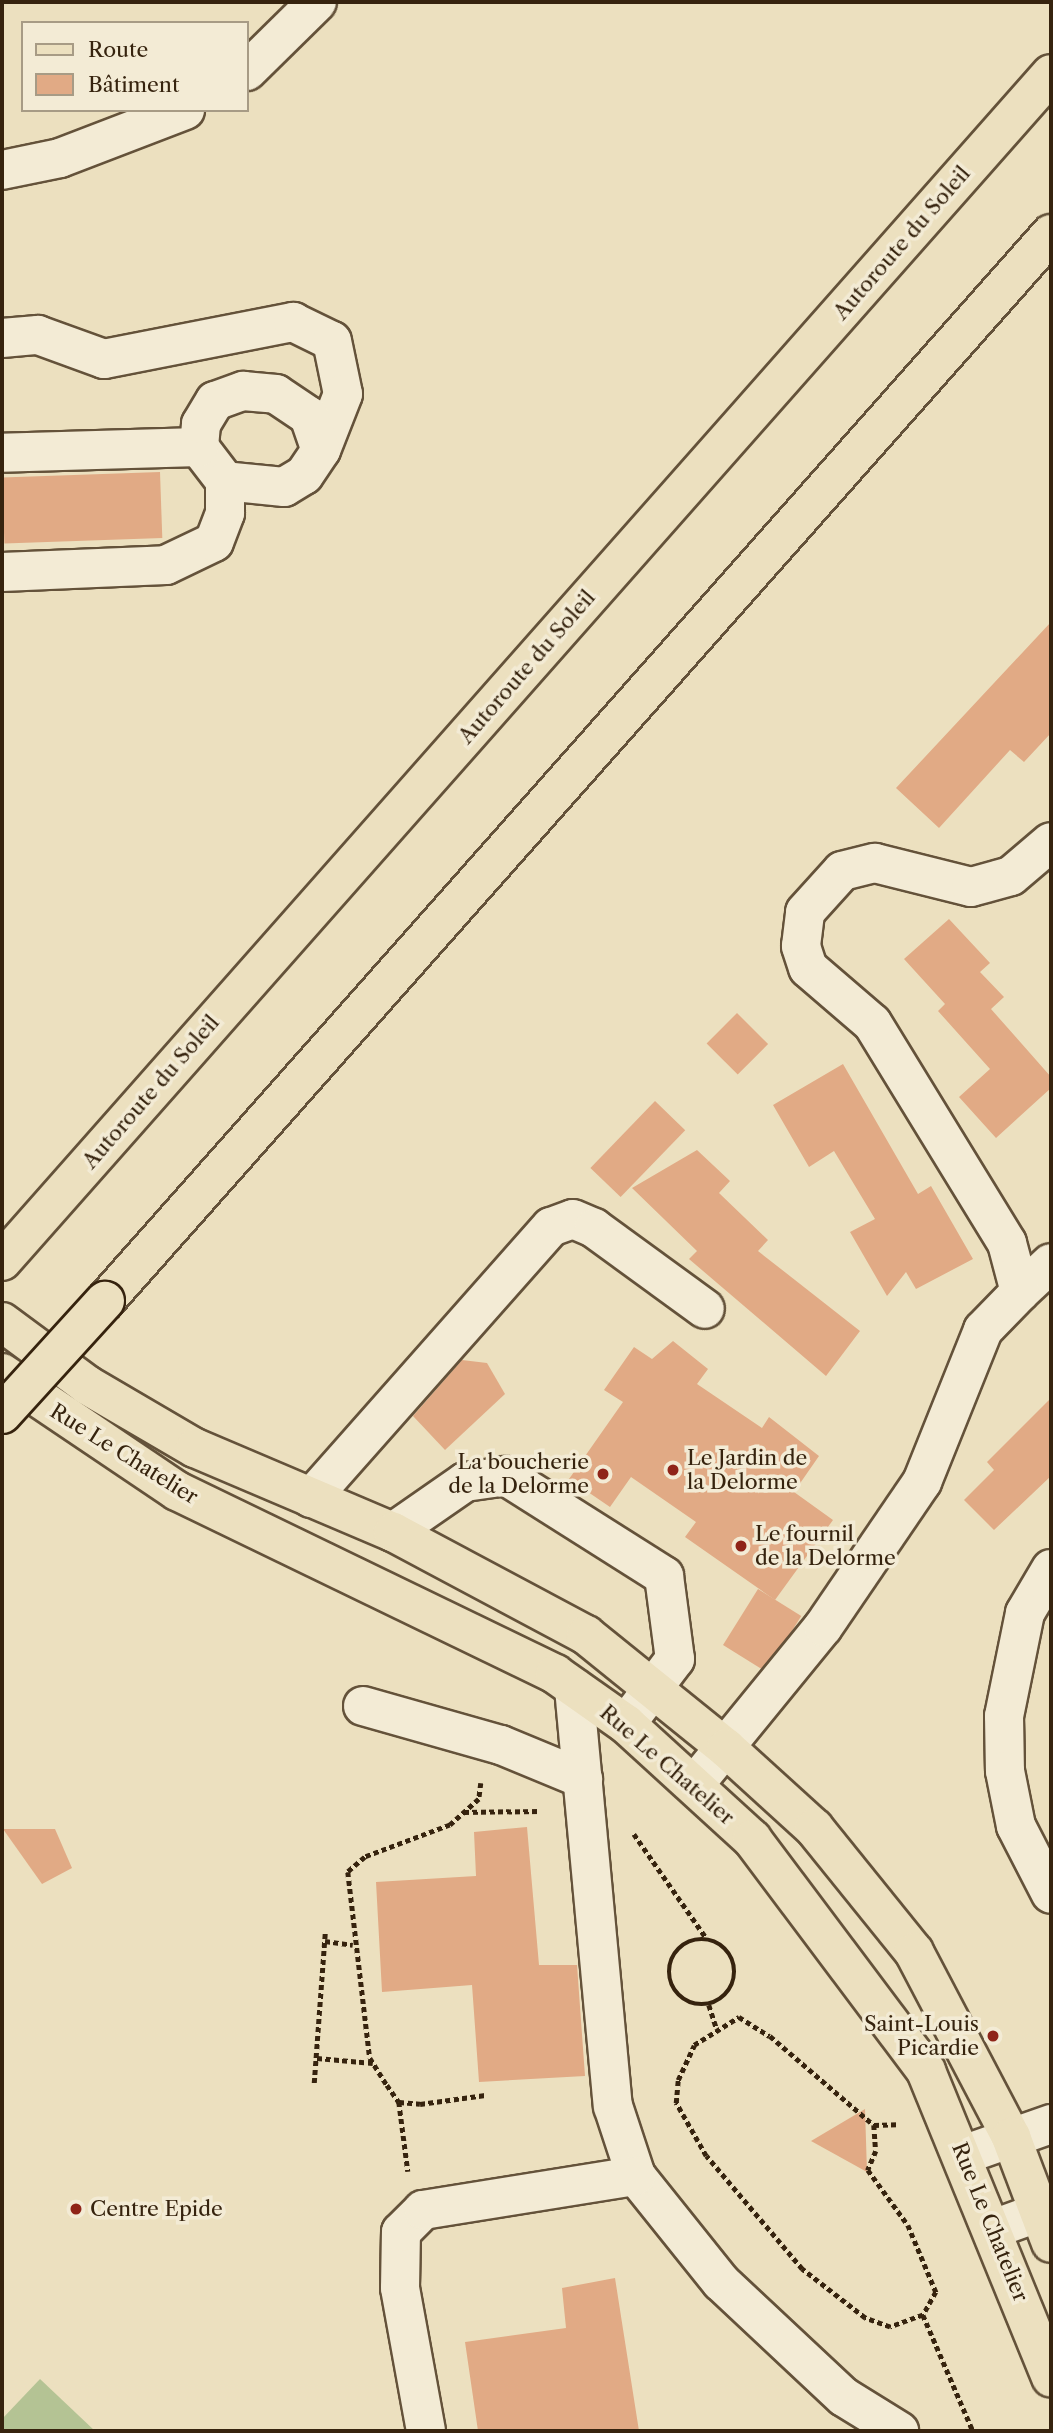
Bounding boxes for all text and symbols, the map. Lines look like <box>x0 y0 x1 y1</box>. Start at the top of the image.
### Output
legend <box>21 21 248 112</box>
text: Route <box>88 37 148 62</box>
text: Bâtiment <box>88 72 179 97</box>
street label: Autoroute du Soleil <box>829 161 975 325</box>
street label: Autoroute du Soleil <box>454 585 600 749</box>
street label: Autoroute du Soleil <box>78 1010 224 1174</box>
street label: Rue Le Chatelier <box>45 1398 203 1510</box>
place label: Le Jardin de la Delorme <box>687 1445 807 1495</box>
place label: La boucherie de la Delorme <box>448 1449 589 1499</box>
marker: Le Jardin de la Delorme <box>665 1462 681 1478</box>
marker: La boucherie de la Delorme <box>595 1466 611 1482</box>
place label: Le fournil de la Delorme <box>755 1521 896 1571</box>
marker: Le fournil de la Delorme <box>733 1538 749 1554</box>
street label: Rue Le Chatelier <box>595 1700 739 1830</box>
place label: Saint-Louis Picardie <box>864 2011 979 2061</box>
marker: Saint-Louis Picardie <box>985 2028 1001 2044</box>
street label: Rue Le Chatelier <box>947 2139 1033 2305</box>
place label: Centre Epide <box>90 2196 223 2222</box>
marker: Centre Epide <box>68 2201 84 2217</box>

